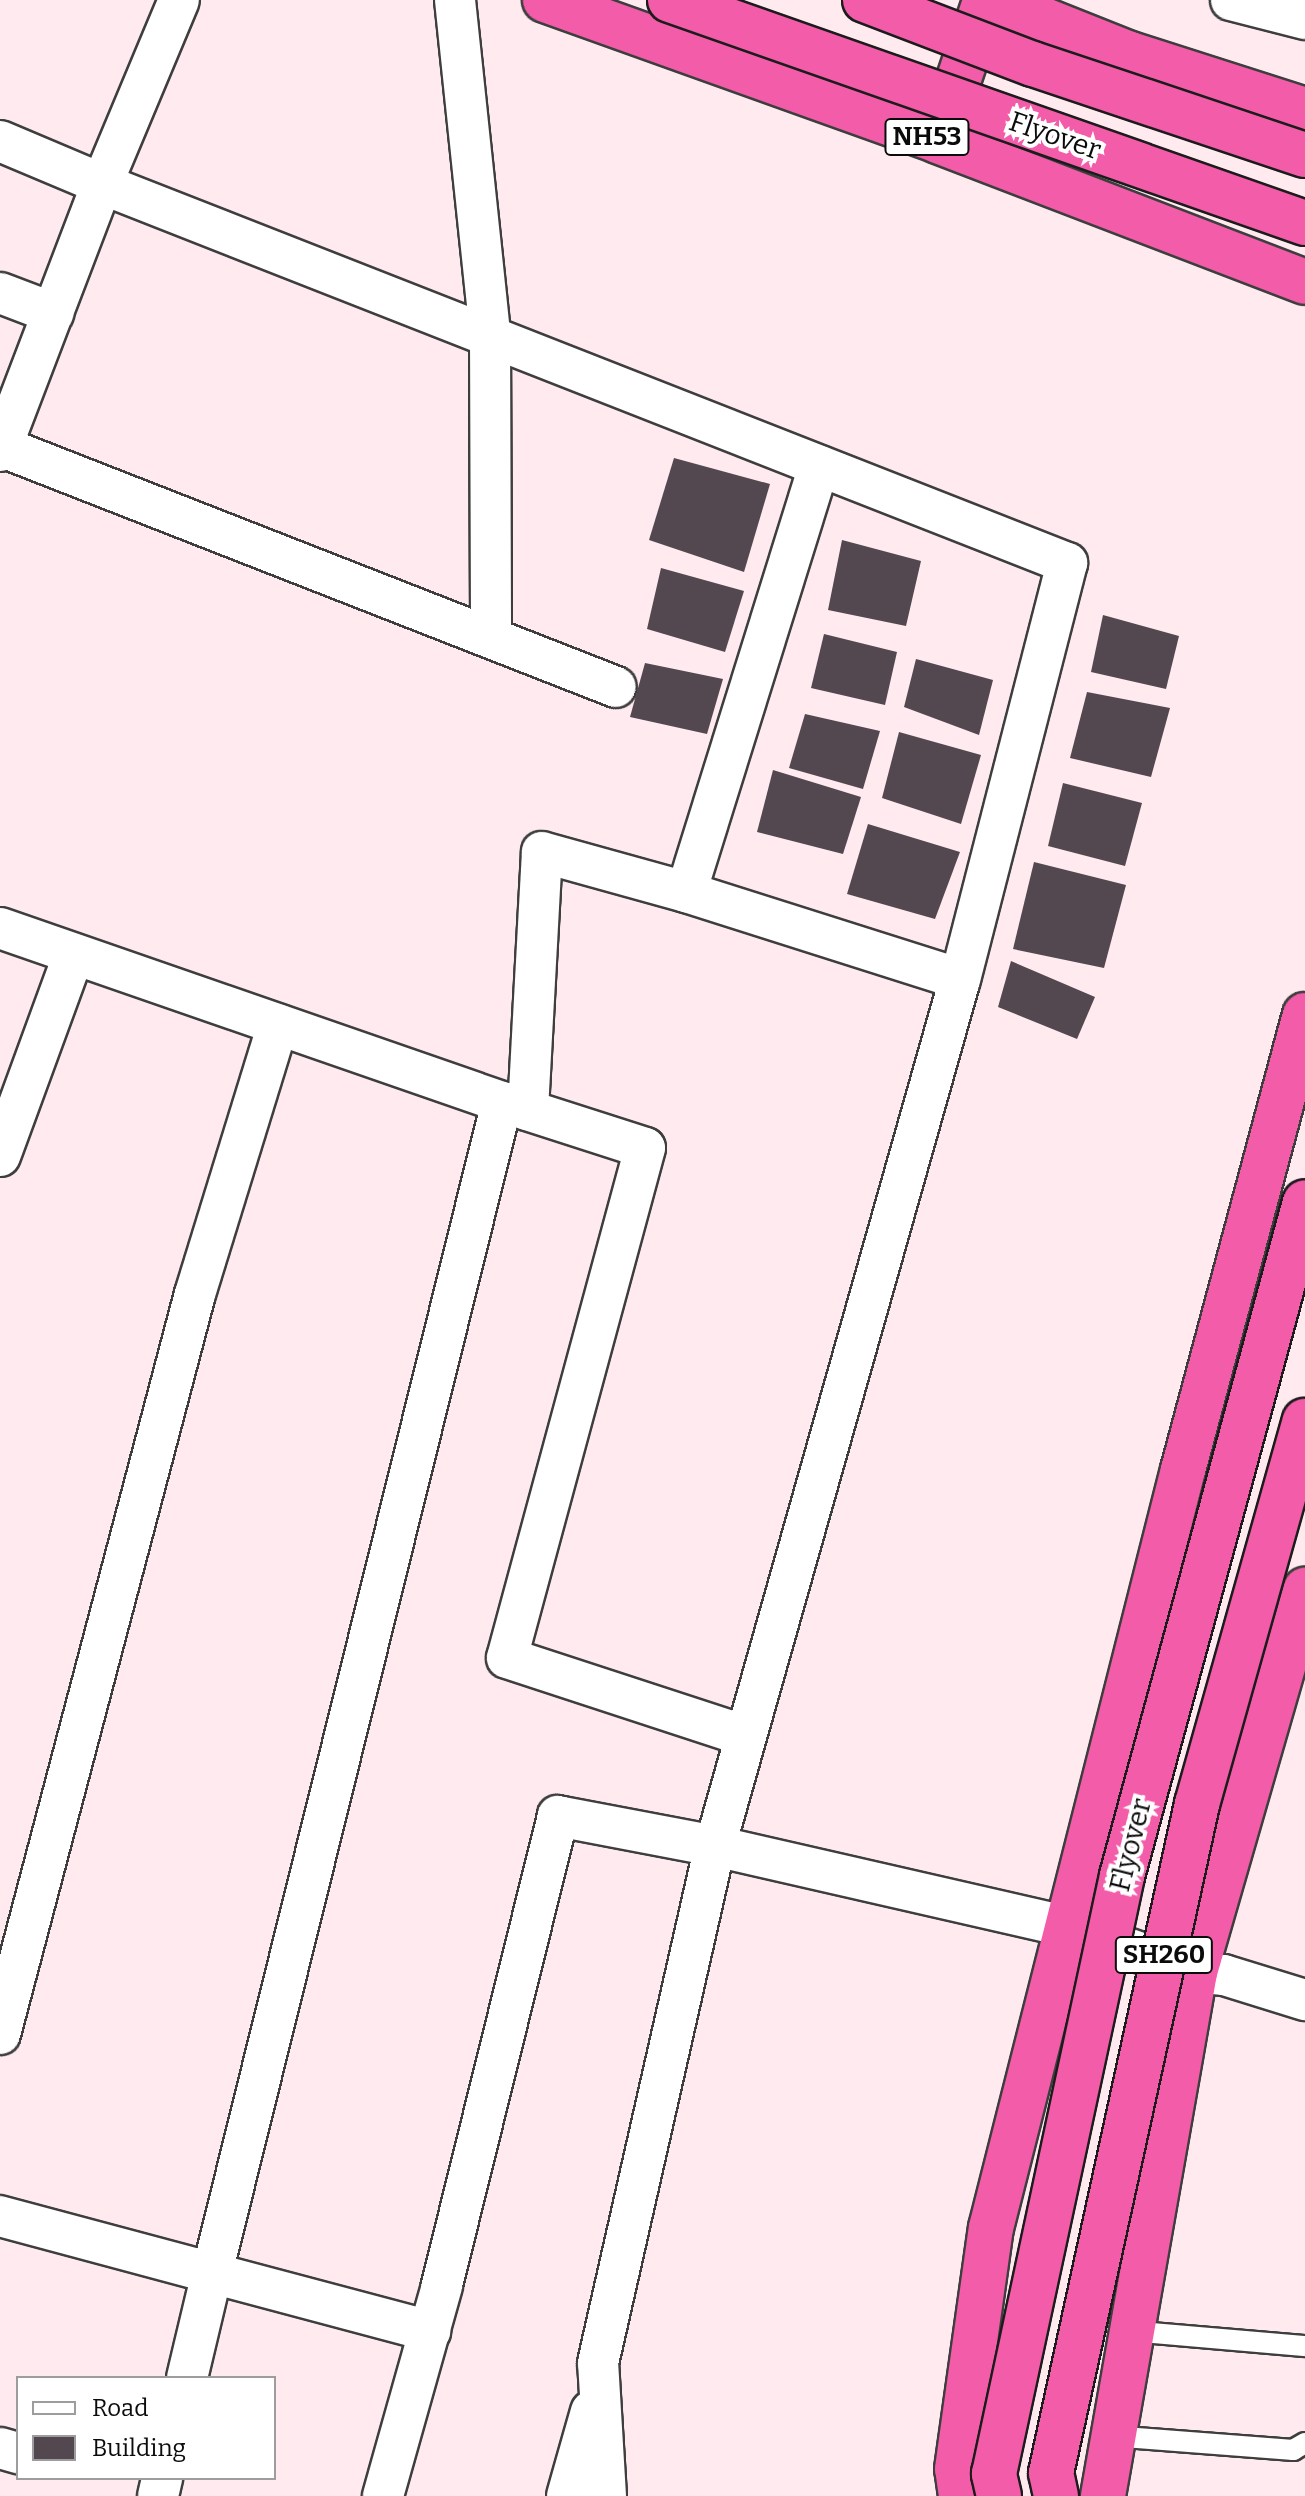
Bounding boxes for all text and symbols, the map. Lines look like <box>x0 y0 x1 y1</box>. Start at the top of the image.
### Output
street label: Flyover <box>1005 105 1105 167</box>
road number: NH53 <box>883 115 971 159</box>
street label: Flyover <box>1103 1795 1159 1895</box>
road number: SH260 <box>1114 1933 1214 1977</box>
legend <box>16 2376 276 2480</box>
text: Road <box>92 2394 148 2422</box>
text: Building <box>92 2434 186 2462</box>

